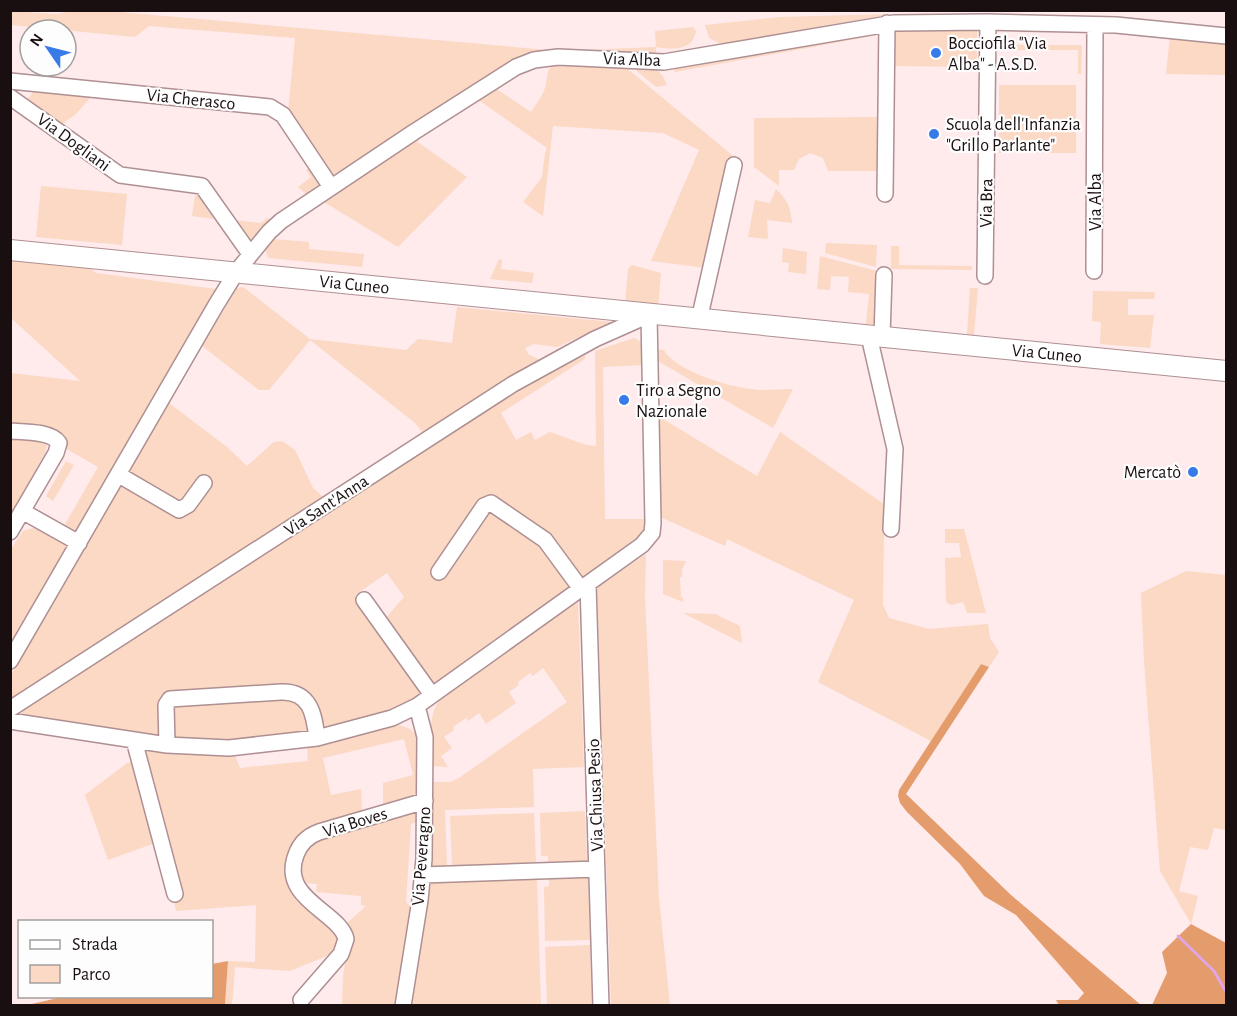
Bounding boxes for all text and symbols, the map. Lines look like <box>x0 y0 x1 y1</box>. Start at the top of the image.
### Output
north arrow <box>18 18 78 78</box>
text: N <box>27 31 46 49</box>
place label: Bocciofila "Via Alba" - A.S.D. <box>948 35 1047 74</box>
marker: Bocciofila "Via Alba" - A.S.D. <box>929 46 943 60</box>
street label: Via Alba <box>603 50 661 70</box>
street label: Via Cherasco <box>146 86 236 114</box>
street label: Via Dogliani <box>33 110 113 175</box>
place label: Scuola dell'Infanzia "Grillo Parlante" <box>946 116 1081 155</box>
marker: Scuola dell'Infanzia "Grillo Parlante" <box>927 127 941 141</box>
street label: Via Alba <box>1087 173 1105 231</box>
street label: Via Bra <box>978 178 996 228</box>
street label: Via Cuneo <box>318 273 390 298</box>
street label: Via Cuneo <box>1011 342 1083 367</box>
place label: Tiro a Segno Nazionale <box>636 382 721 421</box>
marker: Tiro a Segno Nazionale <box>617 393 631 407</box>
place label: Mercatò <box>1124 464 1181 482</box>
marker: Mercatò <box>1186 465 1200 479</box>
street label: Via Sant'Anna <box>281 472 372 540</box>
street label: Via Chiusa Pesio <box>585 738 607 852</box>
street label: Via Boves <box>321 805 390 841</box>
street label: Via Peveragno <box>410 806 434 906</box>
legend <box>18 920 213 998</box>
text: Strada <box>72 936 118 954</box>
text: Parco <box>72 966 111 984</box>

